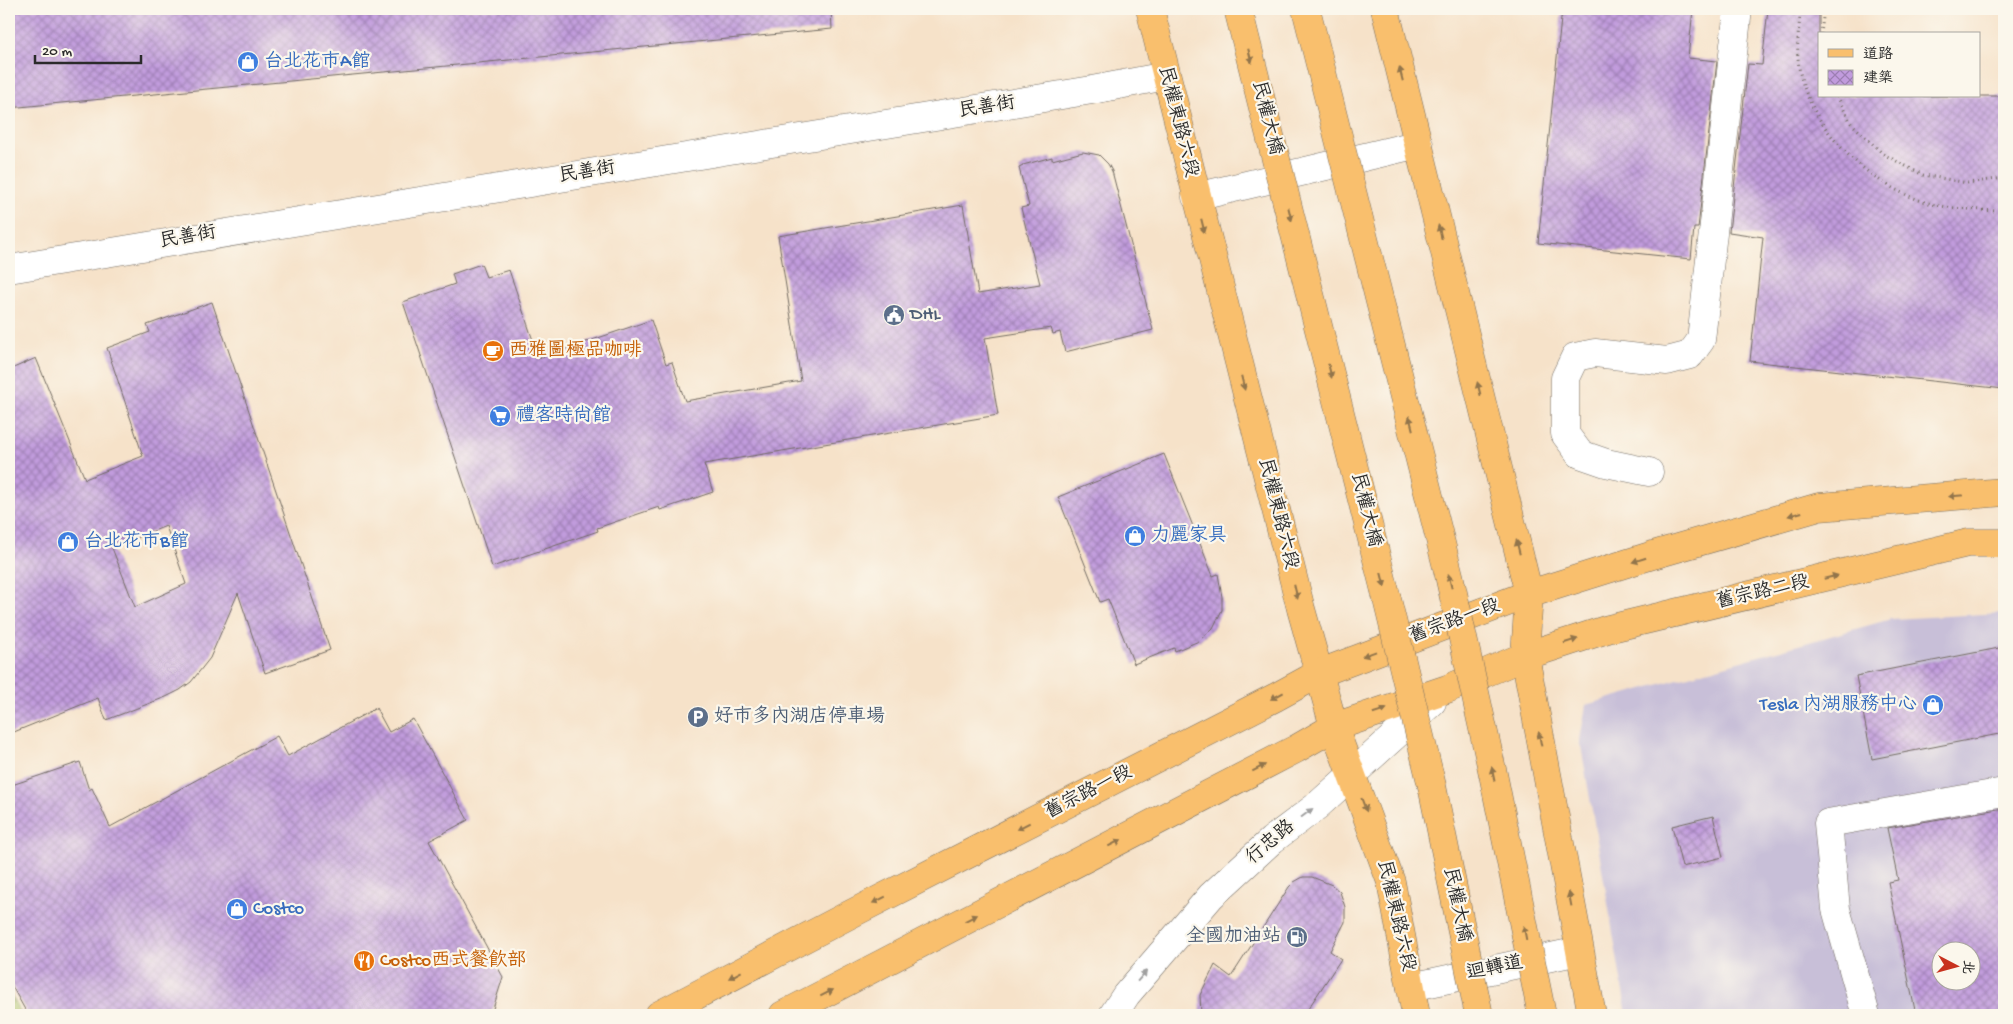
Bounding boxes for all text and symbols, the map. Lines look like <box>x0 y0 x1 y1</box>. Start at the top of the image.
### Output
scale bar <box>35 32 141 64</box>
legend <box>1818 32 1980 98</box>
text: 20 m <box>42 43 72 61</box>
text: 道路 <box>1863 46 1893 64</box>
one-way arrow <box>1246 48 1254 64</box>
shop icon: 台北花市A館 <box>236 50 260 74</box>
place label: 台北花市A館 <box>264 50 370 74</box>
street label: 民權東路六段 <box>1152 64 1203 180</box>
one-way arrow <box>1397 66 1405 81</box>
text: 建築 <box>1863 70 1893 88</box>
street label: 民權大橋 <box>1246 78 1287 158</box>
street label: 民善街 <box>957 91 1017 124</box>
street label: 民善街 <box>557 156 617 189</box>
one-way arrow <box>1286 206 1294 221</box>
one-way arrow <box>1199 218 1207 233</box>
street label: 民善街 <box>158 221 218 254</box>
one-way arrow <box>1436 224 1444 239</box>
public building icon: DHL <box>882 303 906 327</box>
place label: DHL <box>908 304 941 327</box>
cafe icon: 西雅圖極品咖啡 <box>481 339 505 363</box>
place label: 西雅圖極品咖啡 <box>509 339 642 363</box>
one-way arrow <box>1326 364 1334 379</box>
one-way arrow <box>1239 376 1247 391</box>
one-way arrow <box>1475 382 1483 397</box>
supermarket icon: 禮客時尚館 <box>488 404 512 428</box>
place label: 禮客時尚館 <box>516 404 611 428</box>
one-way arrow <box>1407 416 1415 431</box>
street label: 民權東路六段 <box>1252 456 1303 572</box>
street label: 民權大橋 <box>1345 470 1386 550</box>
one-way arrow <box>1947 492 1963 500</box>
one-way arrow <box>1787 510 1802 518</box>
shop icon: 力麗家具 <box>1123 524 1147 548</box>
place label: 力麗家具 <box>1151 524 1227 548</box>
shop icon: 台北花市B館 <box>56 530 80 554</box>
place label: 台北花市B館 <box>84 530 189 554</box>
one-way arrow <box>1514 540 1522 555</box>
one-way arrow <box>1631 557 1646 564</box>
street label: 舊宗路二段 <box>1714 570 1812 615</box>
one-way arrow <box>1379 572 1387 587</box>
one-way arrow <box>1823 573 1838 581</box>
one-way arrow <box>1446 574 1454 589</box>
one-way arrow <box>1292 584 1300 599</box>
street label: 舊宗路一段 <box>1406 594 1504 649</box>
one-way arrow <box>1564 637 1579 644</box>
one-way arrow <box>1361 650 1376 658</box>
one-way arrow <box>1270 692 1284 700</box>
place label: Tesla 內湖服務中心 <box>1759 693 1917 717</box>
shop icon: Tesla 內湖服務中心 <box>1921 693 1945 717</box>
parking icon: 好市多內湖店停車場 <box>686 705 710 729</box>
place label: 好市多內湖店停車場 <box>714 705 885 729</box>
one-way arrow <box>1373 707 1388 715</box>
one-way arrow <box>1536 731 1544 746</box>
street label: 舊宗路一段 <box>1041 760 1137 825</box>
one-way arrow <box>1252 764 1266 772</box>
one-way arrow <box>1489 766 1497 781</box>
one-way arrow <box>1360 798 1368 813</box>
one-way arrow <box>1300 808 1313 819</box>
street label: 行忠路 <box>1241 815 1300 870</box>
one-way arrow <box>1016 822 1031 830</box>
one-way arrow <box>1108 839 1122 847</box>
street label: 民權東路六段 <box>1371 858 1420 974</box>
street label: 民權大橋 <box>1437 865 1476 945</box>
one-way arrow <box>1565 890 1573 906</box>
one-way arrow <box>871 896 886 904</box>
shop icon: Costco <box>225 897 249 921</box>
place label: Costco <box>253 898 304 921</box>
one-way arrow <box>964 914 978 922</box>
place label: 全國加油站 <box>1186 925 1281 949</box>
fuel station icon: 全國加油站 <box>1285 925 1309 949</box>
one-way arrow <box>1521 926 1529 941</box>
north arrow <box>1930 942 1980 992</box>
restaurant icon: Costco西式餐飲部 <box>352 949 376 973</box>
place label: Costco西式餐飲部 <box>380 949 526 973</box>
street label: 迴轉道 <box>1465 951 1525 986</box>
text: 北 <box>1957 959 1976 975</box>
one-way arrow <box>727 971 742 979</box>
one-way arrow <box>1136 971 1148 983</box>
one-way arrow <box>819 989 834 997</box>

